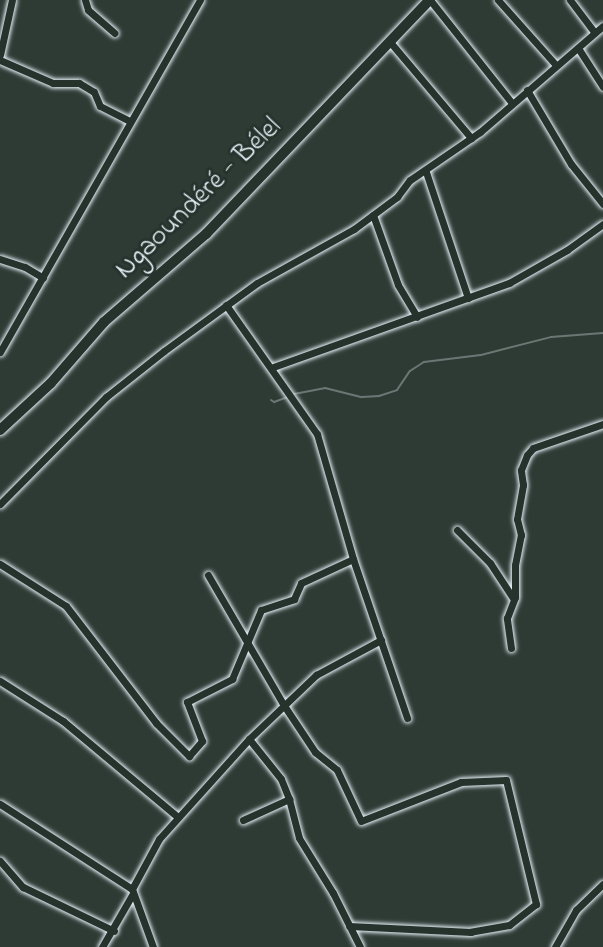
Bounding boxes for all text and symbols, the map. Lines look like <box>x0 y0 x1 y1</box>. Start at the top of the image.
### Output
street label: Ngaoundéré - Bélel <box>109 111 289 287</box>

